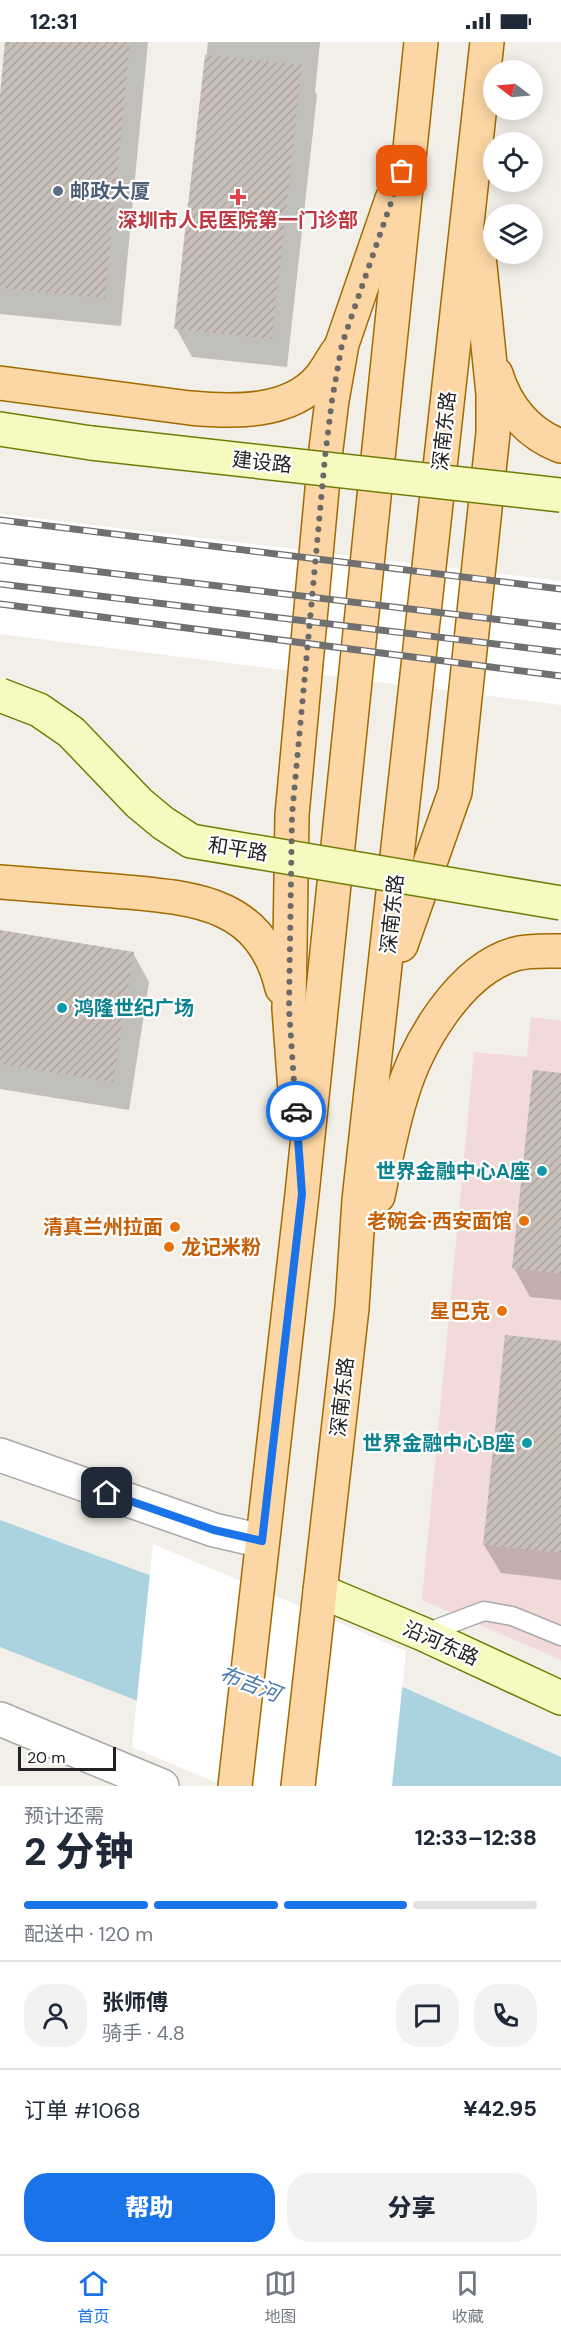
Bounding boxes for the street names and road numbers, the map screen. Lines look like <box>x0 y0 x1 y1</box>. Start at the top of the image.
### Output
street label: 深南东路 <box>427 390 461 472</box>
street label: 建设路 <box>231 446 293 478</box>
street label: 和平路 <box>206 831 270 867</box>
street label: 深南东路 <box>375 873 409 955</box>
street label: 深南东路 <box>325 1356 359 1438</box>
street label: 沿河东路 <box>399 1615 483 1671</box>

